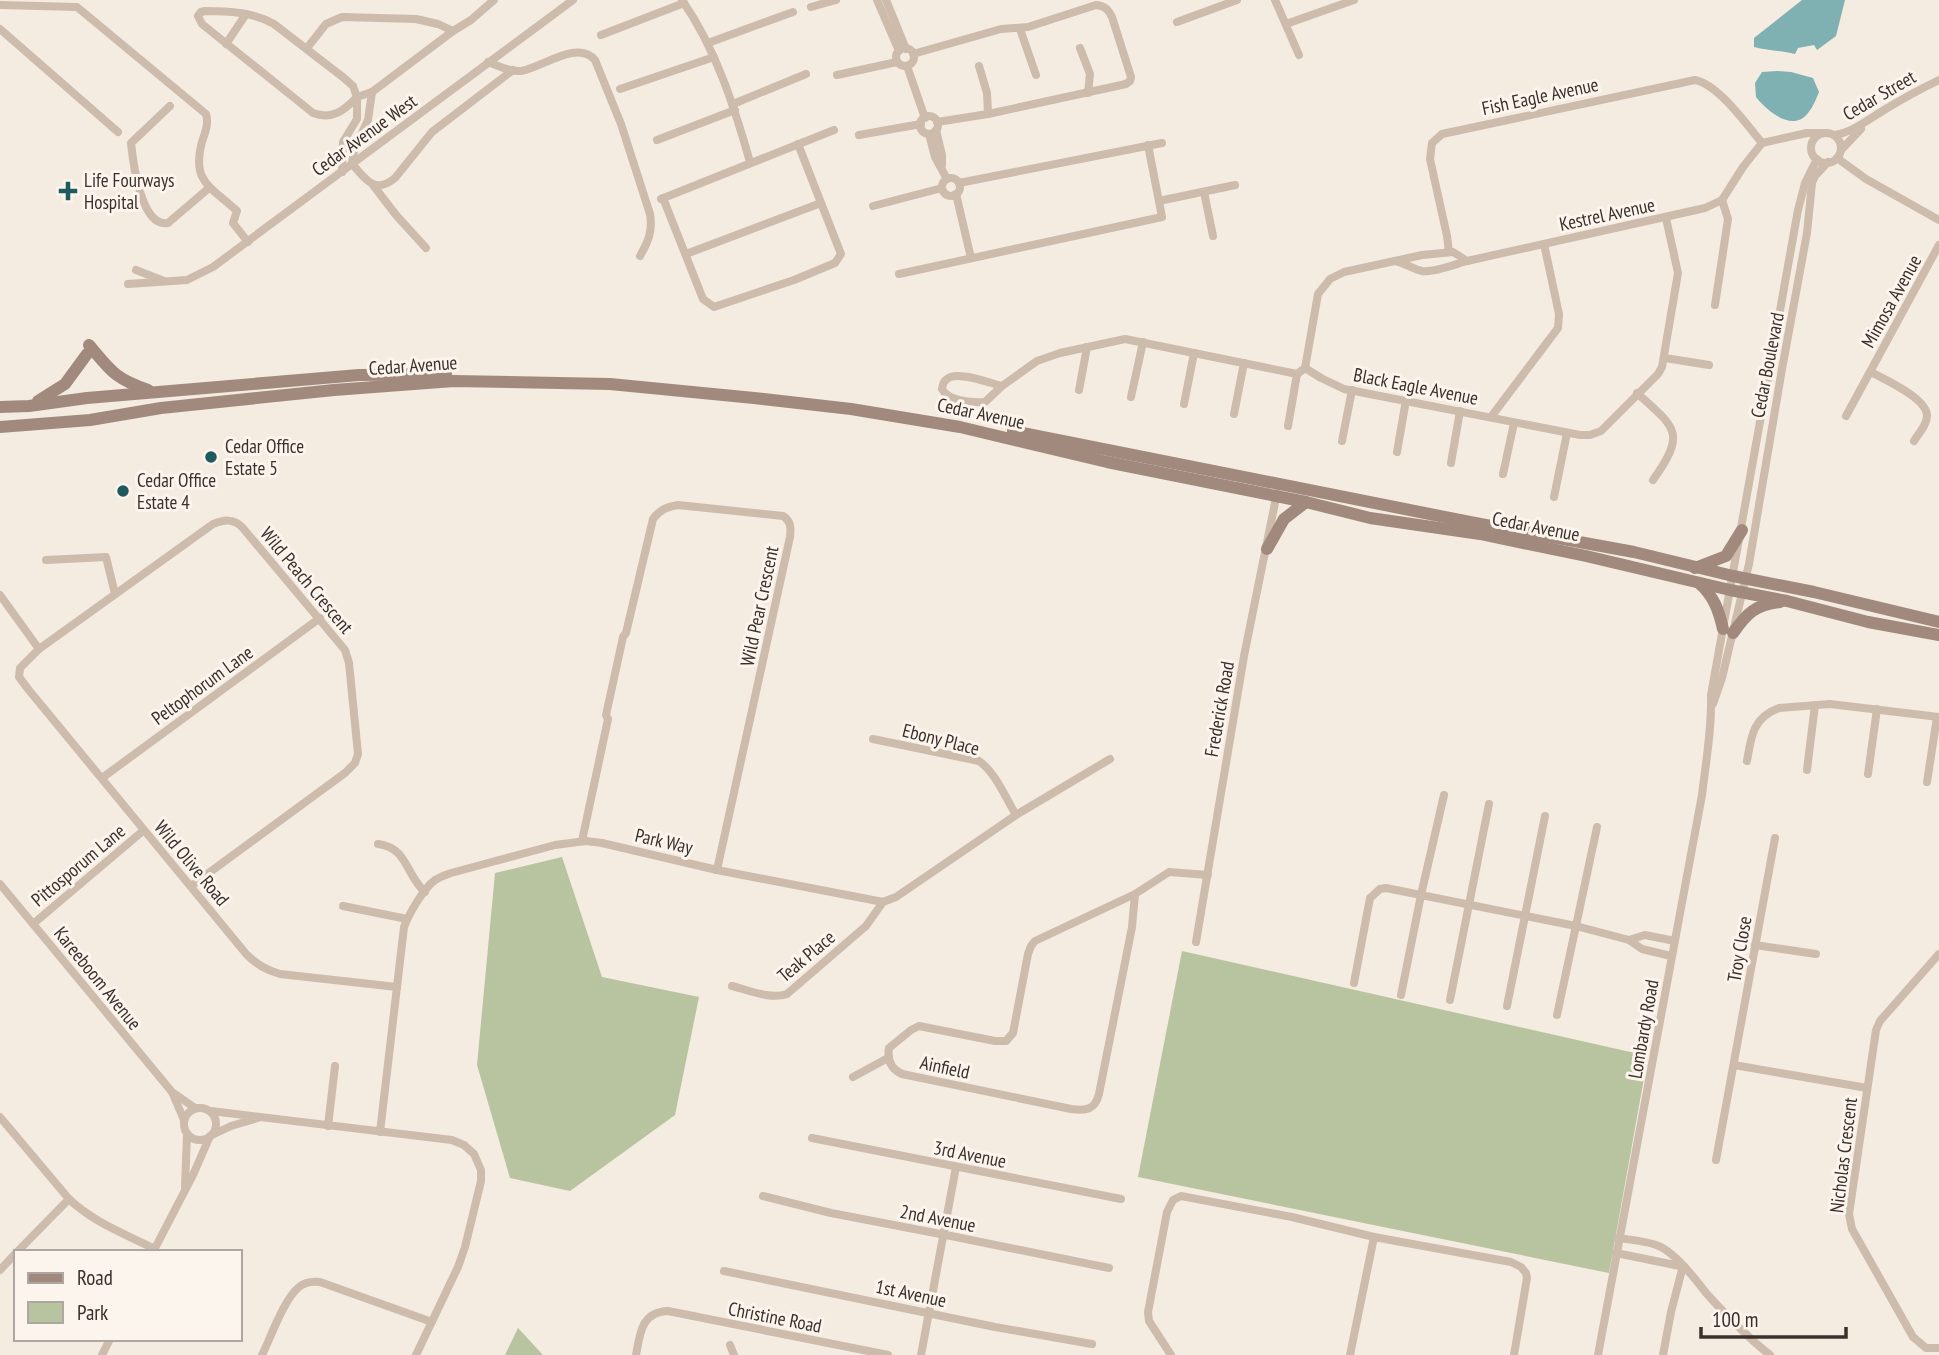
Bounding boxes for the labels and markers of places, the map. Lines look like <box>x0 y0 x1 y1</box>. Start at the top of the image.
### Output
place label: Life Fourways Hospital <box>84 168 175 214</box>
marker: Life Fourways Hospital <box>58 181 78 201</box>
place label: Cedar Office Estate 5 <box>225 434 304 480</box>
marker: Cedar Office Estate 5 <box>203 449 219 465</box>
place label: Cedar Office Estate 4 <box>137 468 216 514</box>
marker: Cedar Office Estate 4 <box>115 483 131 499</box>

